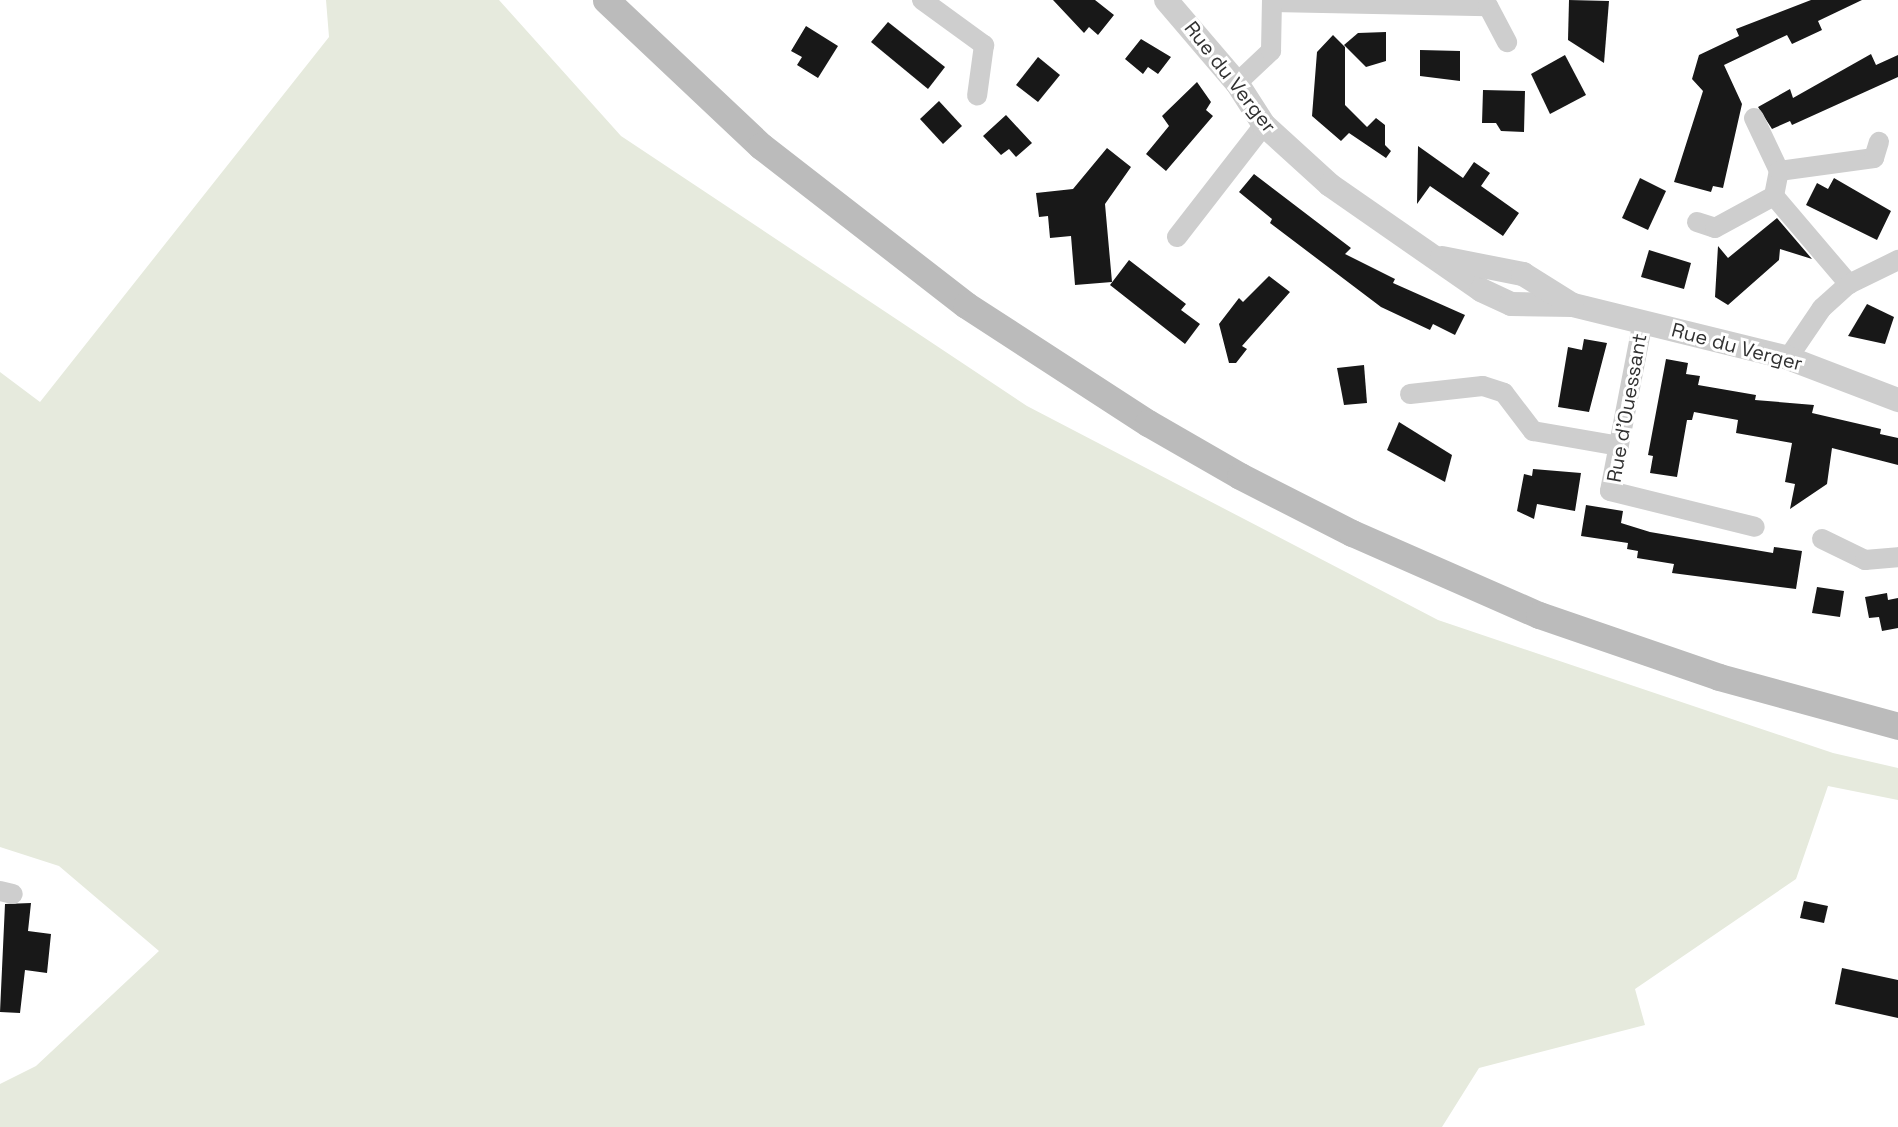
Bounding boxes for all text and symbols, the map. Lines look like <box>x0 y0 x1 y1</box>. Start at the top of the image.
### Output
street label: Rue du Verger <box>1179 16 1281 138</box>
street label: Rue du Verger <box>1669 318 1805 376</box>
street label: Rue d'Ouessant <box>1602 332 1652 484</box>

